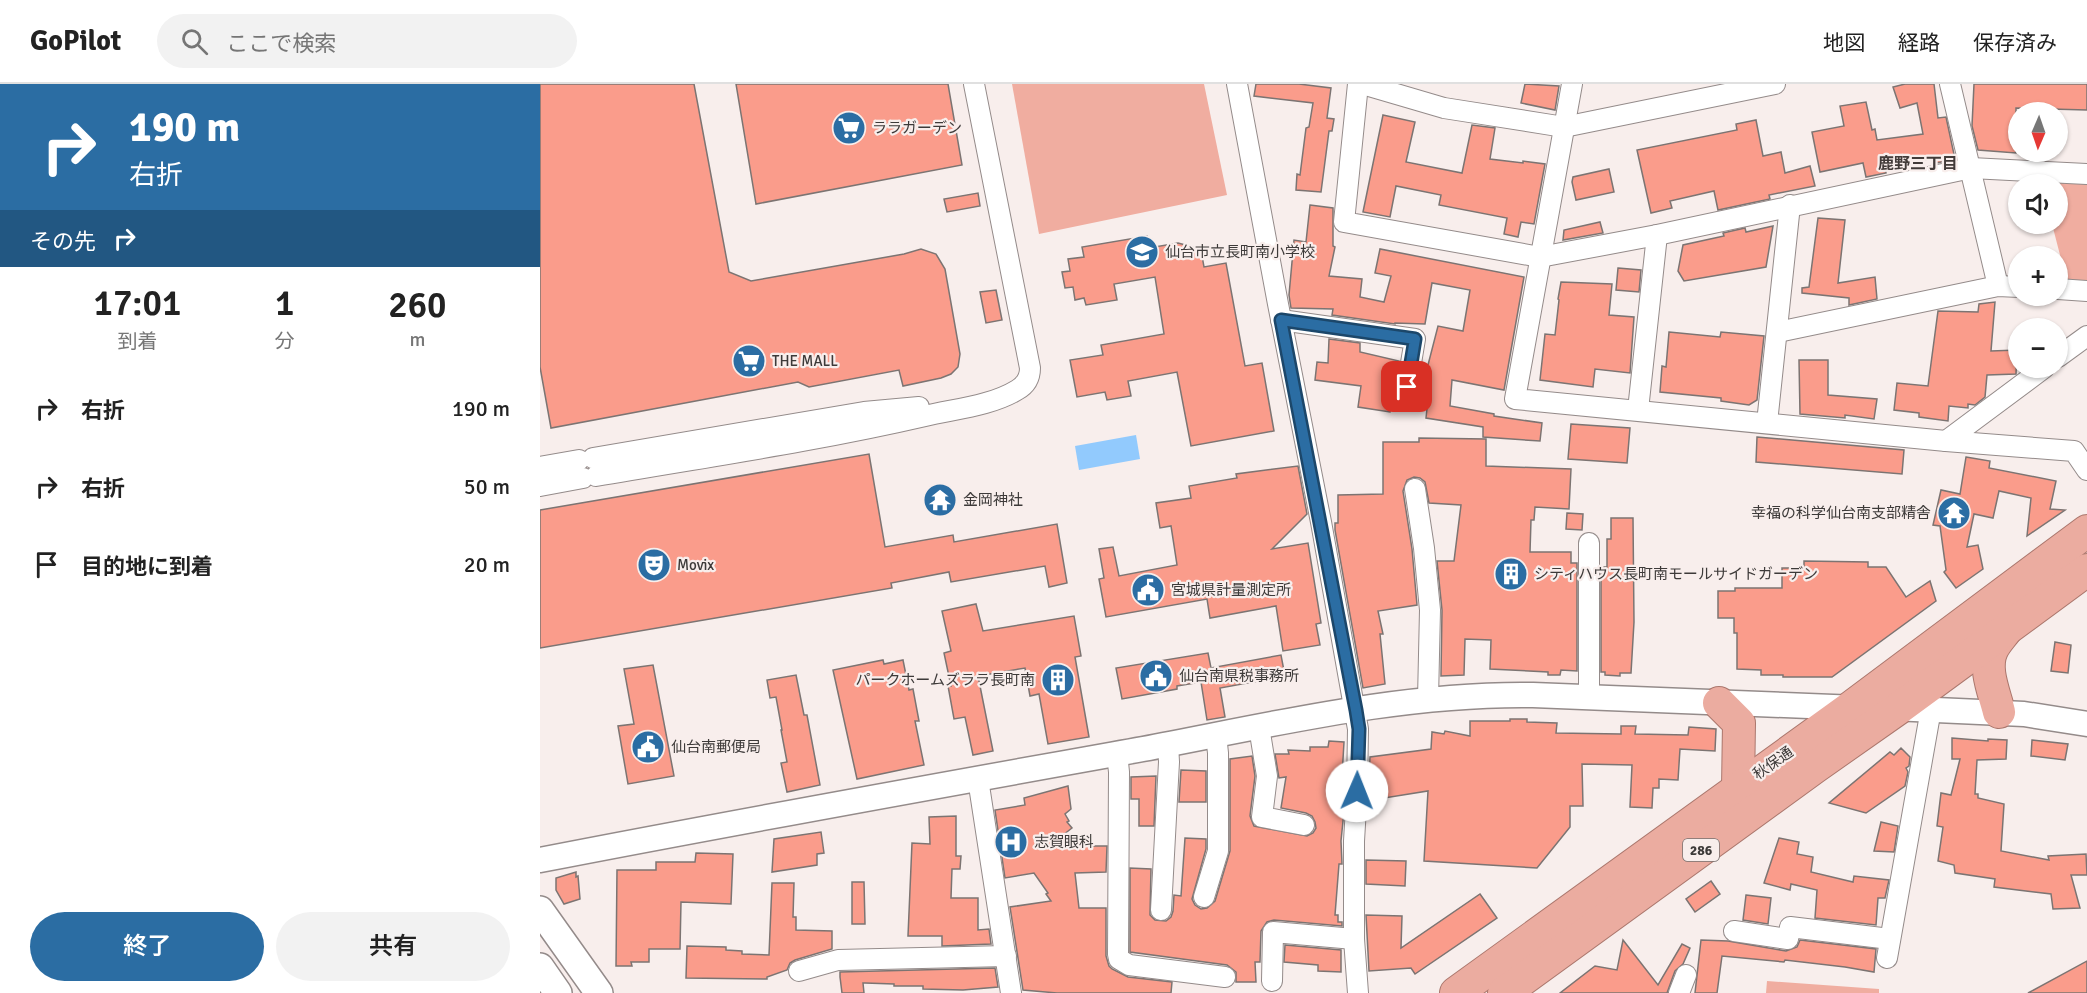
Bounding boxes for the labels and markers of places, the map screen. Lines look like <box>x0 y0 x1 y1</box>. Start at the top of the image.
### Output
supermarket icon: ララガーデン <box>831 110 867 146</box>
place label: ララガーデン <box>872 119 962 137</box>
school or university icon: 仙台市立長町南小学校 <box>1124 234 1160 270</box>
place label: 仙台市立長町南小学校 <box>1165 243 1315 261</box>
supermarket icon: THE MALL <box>731 343 767 379</box>
place label: THE MALL <box>772 352 838 370</box>
pin <box>1381 361 1432 412</box>
temple icon: 金岡神社 <box>922 482 958 518</box>
place label: 金岡神社 <box>963 491 1023 509</box>
temple icon: 幸福の科学仙台南支部精舎 <box>1936 495 1972 531</box>
place label: 幸福の科学仙台南支部精舎 <box>1751 504 1931 522</box>
theatre icon: Movix <box>636 547 672 583</box>
place label: Movix <box>677 556 714 574</box>
building icon: シティハウス長町南モールサイドガーデン <box>1493 556 1529 592</box>
place label: シティハウス長町南モールサイドガーデン <box>1534 565 1818 583</box>
public building icon: 宮城県計量測定所 <box>1130 572 1166 608</box>
place label: 宮城県計量測定所 <box>1171 581 1291 599</box>
public building icon: 仙台南県税事務所 <box>1138 658 1174 694</box>
building icon: パークホームズララ長町南 <box>1040 662 1076 698</box>
place label: 仙台南県税事務所 <box>1179 667 1299 685</box>
place label: パークホームズララ長町南 <box>855 671 1035 689</box>
public building icon: 仙台南郵便局 <box>630 729 666 765</box>
place label: 仙台南郵便局 <box>671 738 761 756</box>
hospital icon: 志賀眼科 <box>993 824 1029 860</box>
place label: 志賀眼科 <box>1034 833 1094 851</box>

